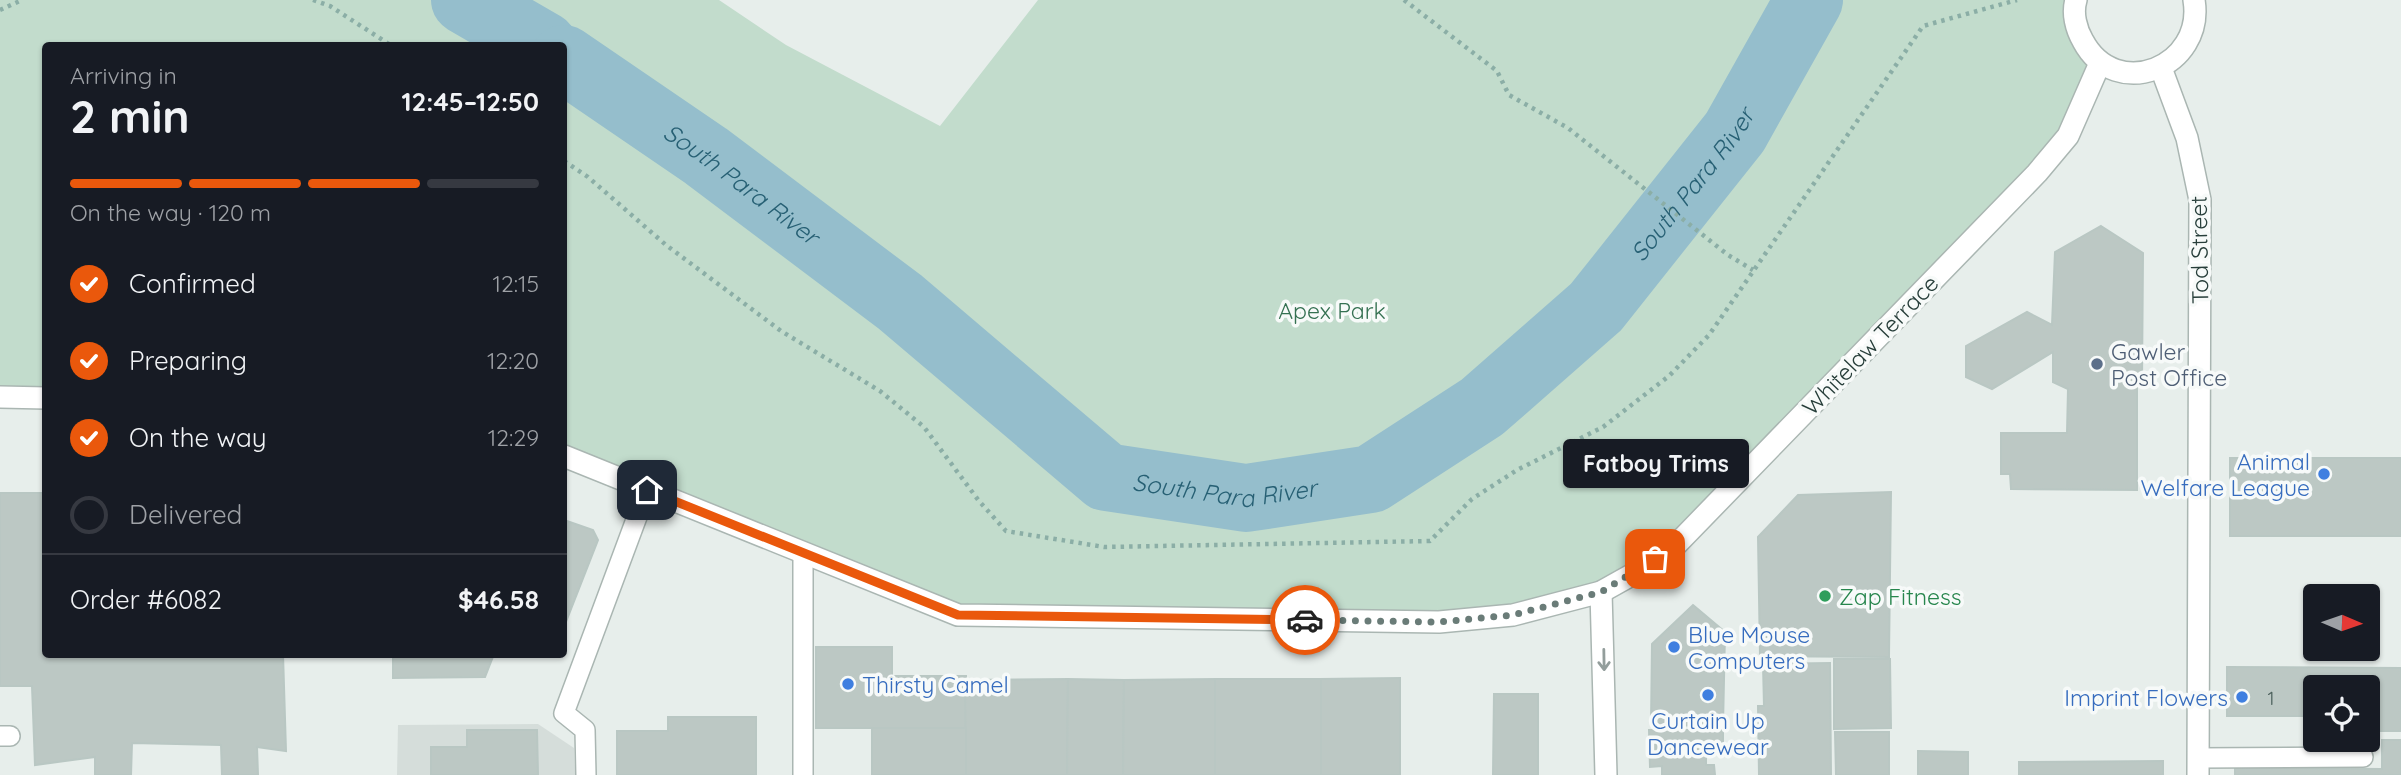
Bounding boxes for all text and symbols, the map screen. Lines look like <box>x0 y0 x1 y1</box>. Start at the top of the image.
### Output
text: Arriving in <box>70 61 177 90</box>
text: 12:45–12:50 <box>401 85 539 118</box>
text: 2 min <box>70 87 190 145</box>
water label: South Para River <box>1624 100 1762 267</box>
water label: South Para River <box>658 117 827 252</box>
street label: Tod Street <box>2184 196 2214 304</box>
text: On the way · 120 m <box>70 198 271 227</box>
icon: check <box>70 265 108 303</box>
text: Confirmed <box>129 267 256 300</box>
text: 12:15 <box>492 269 539 298</box>
street label: Whitelaw Terrace <box>1796 269 1944 421</box>
park label: Apex Park <box>1278 296 1386 325</box>
place label: Gawler Post Office <box>2111 337 2227 392</box>
icon: check <box>70 342 108 380</box>
text: Preparing <box>129 344 247 377</box>
text: 12:20 <box>487 346 539 375</box>
marker: Gawler Post Office <box>2089 356 2105 372</box>
icon: check <box>70 419 108 457</box>
text: On the way <box>129 421 267 454</box>
text: 12:29 <box>488 423 539 452</box>
callout: Fatboy Trims <box>1562 440 1748 489</box>
place label: Animal Welfare League <box>2140 447 2310 502</box>
text: Fatboy Trims <box>1583 449 1729 478</box>
pin <box>617 460 677 520</box>
water label: South Para River <box>1131 466 1321 514</box>
marker: Animal Welfare League <box>2316 466 2332 482</box>
icon: home <box>628 471 666 509</box>
text: Delivered <box>129 498 242 531</box>
pin <box>1625 529 1685 589</box>
icon: bag <box>1636 540 1674 578</box>
place label: Zap Fitness <box>1839 582 1962 611</box>
text: Order #6082 <box>70 583 222 616</box>
text: $46.58 <box>458 583 539 616</box>
north arrow <box>2303 584 2380 662</box>
map controls <box>2303 584 2380 752</box>
courier <box>1270 585 1340 655</box>
marker: Zap Fitness <box>1817 588 1833 604</box>
icon: car <box>1286 601 1324 639</box>
place label: Blue Mouse Computers <box>1688 620 1810 675</box>
marker: Blue Mouse Computers <box>1666 639 1682 655</box>
one-way arrow <box>1597 649 1611 672</box>
place label: Thirsty Camel <box>862 670 1009 699</box>
button: locate <box>2303 675 2380 752</box>
marker: Thirsty Camel <box>840 676 856 692</box>
place label: Imprint Flowers <box>2064 683 2228 712</box>
house number: 1 <box>2267 686 2275 710</box>
marker: Curtain Up Dancewear <box>1700 687 1716 703</box>
marker: Imprint Flowers <box>2234 689 2250 705</box>
place label: Curtain Up Dancewear <box>1647 706 1769 761</box>

